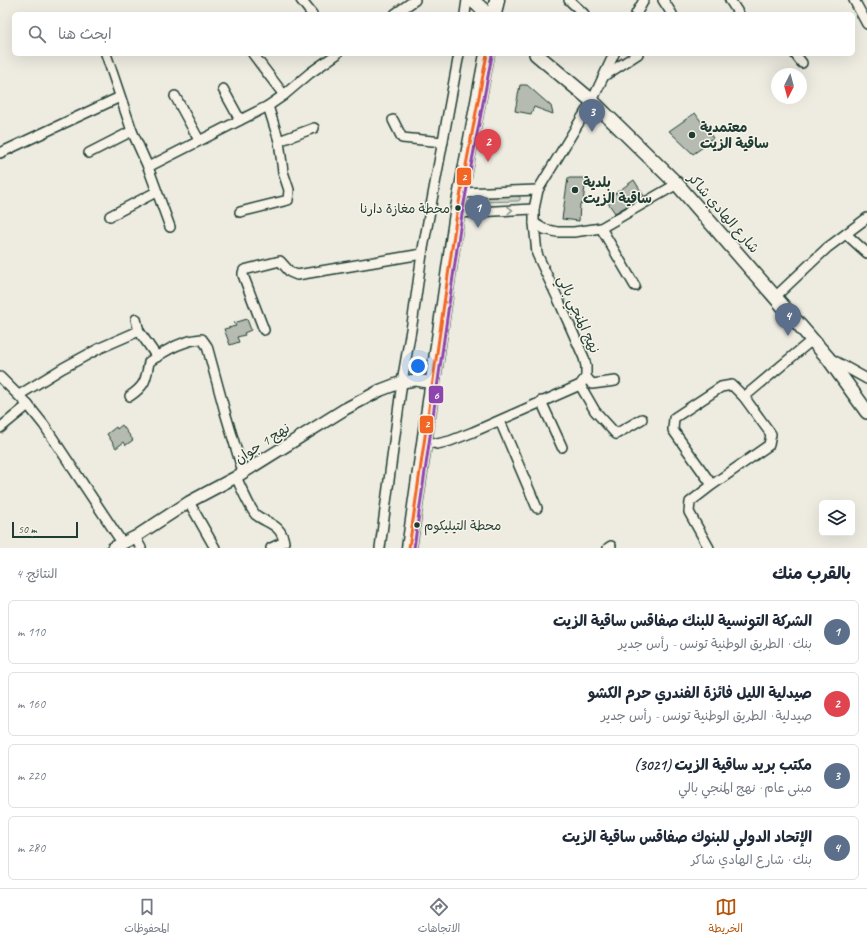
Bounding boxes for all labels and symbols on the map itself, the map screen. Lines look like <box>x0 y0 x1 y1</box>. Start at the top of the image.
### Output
north arrow <box>771 68 807 104</box>
pin: 3 <box>579 99 605 132</box>
place label: معتمدية ساقية الزيت <box>700 119 769 152</box>
pin: 2 <box>475 129 501 162</box>
marker: معتمدية ساقية الزيت <box>687 130 697 140</box>
line badge: 2 <box>456 167 472 186</box>
street label: شارع الهادي شاكر <box>682 169 763 258</box>
text: 2 <box>462 170 468 184</box>
place label: بلدية ساقية الزيت <box>583 174 652 207</box>
marker: بلدية ساقية الزيت <box>570 185 580 195</box>
pin: 1 <box>465 195 491 228</box>
place label: محطة مغازة دارنا <box>360 201 450 217</box>
marker: محطة مغازة دارنا <box>453 203 463 213</box>
one-way arrow <box>507 205 513 214</box>
street label: نهج المنجي بالي <box>550 273 603 357</box>
pin: 4 <box>775 303 801 336</box>
your location <box>408 356 428 376</box>
line badge: 6 <box>428 385 444 404</box>
text: 6 <box>433 388 439 402</box>
line badge: 2 <box>419 415 434 434</box>
text: 2 <box>425 417 431 431</box>
street label: نهج 1 جوان <box>232 419 294 468</box>
place label: محطة التيليكوم <box>424 518 501 536</box>
scale bar <box>12 520 78 539</box>
marker: محطة التيليكوم <box>412 520 422 530</box>

